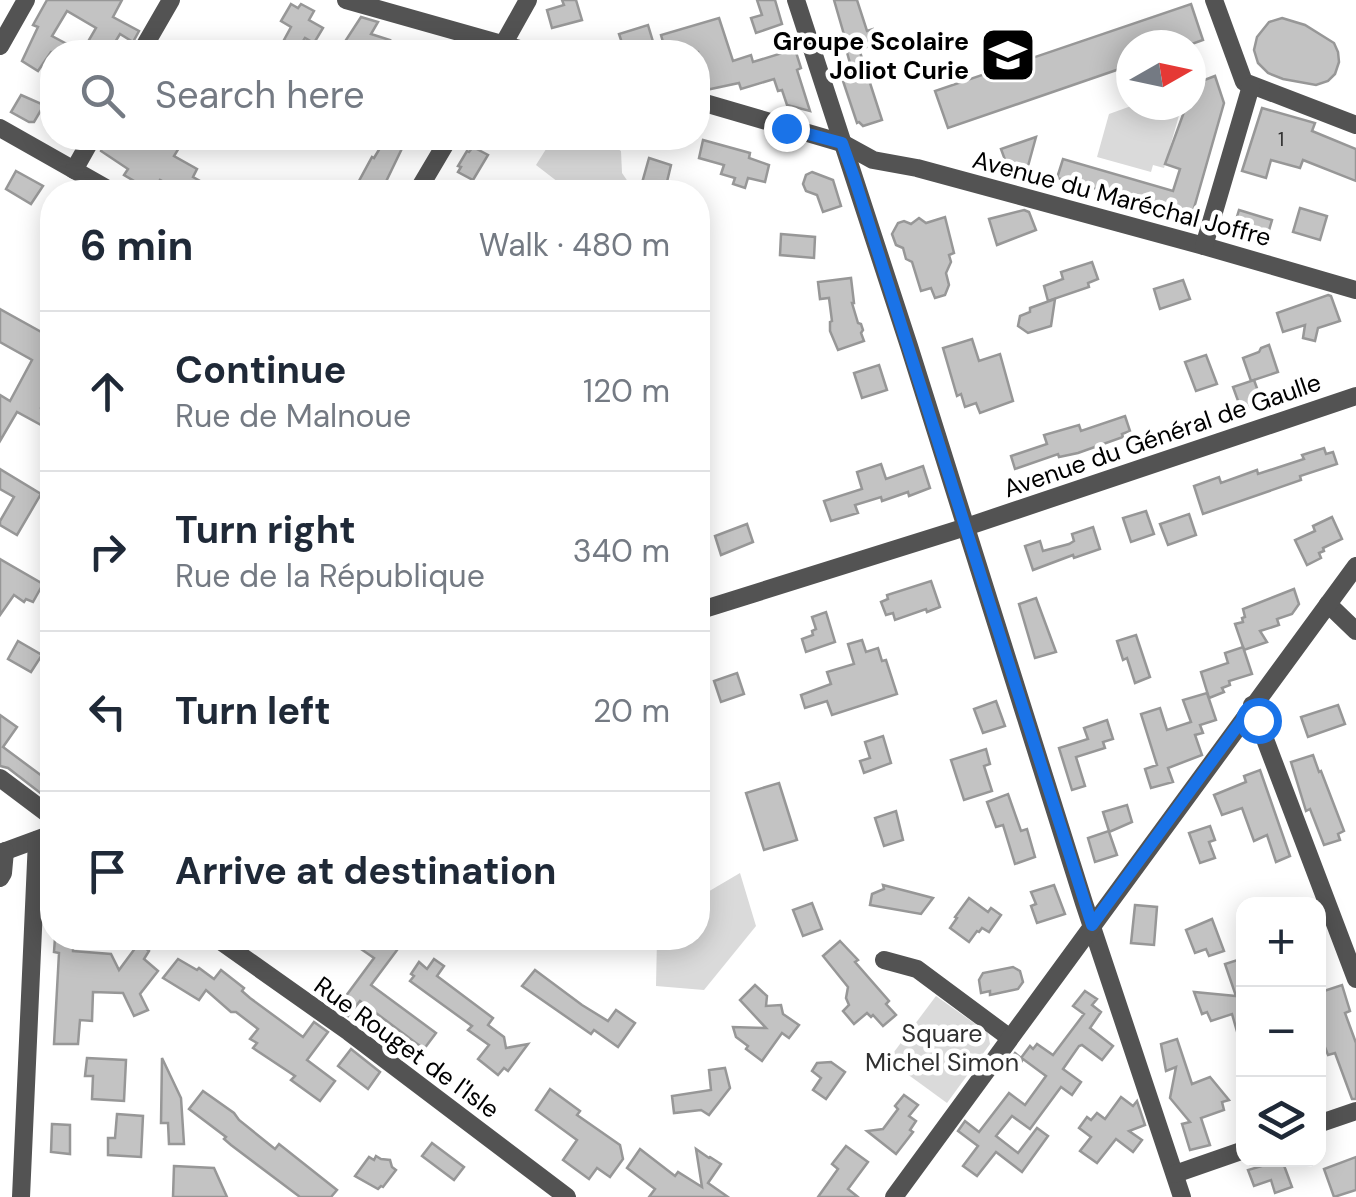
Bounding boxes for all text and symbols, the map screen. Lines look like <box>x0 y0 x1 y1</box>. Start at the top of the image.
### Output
place label: Groupe Scolaire Joliot Curie <box>773 25 969 87</box>
school or university icon: Groupe Scolaire Joliot Curie <box>978 25 1038 85</box>
north arrow <box>1116 30 1206 120</box>
search box <box>40 40 710 150</box>
icon: search <box>75 68 130 123</box>
text: Search here <box>155 70 365 120</box>
route end <box>764 106 810 152</box>
house number: 1 <box>1278 126 1284 152</box>
street label: Avenue du Maréchal Joffre <box>969 143 1275 254</box>
text: 6 min <box>80 218 193 273</box>
text: Walk · 480 m <box>479 224 670 266</box>
text: Continue <box>175 345 346 395</box>
icon: ahead <box>80 364 135 419</box>
street label: Avenue du Général de Gaulle <box>999 366 1325 505</box>
text: 120 m <box>583 370 670 412</box>
text: Rue de Malnoue <box>175 395 411 437</box>
text: Turn right <box>175 505 356 555</box>
icon: right <box>80 524 135 579</box>
text: 340 m <box>573 530 670 572</box>
text: Rue de la République <box>175 555 485 597</box>
icon: left <box>80 684 135 739</box>
text: Turn left <box>175 686 331 736</box>
text: 20 m <box>593 690 670 732</box>
route start <box>1236 698 1282 744</box>
icon: arrive <box>80 844 135 899</box>
text: Arrive at destination <box>175 846 557 896</box>
map controls <box>1236 897 1326 1167</box>
button: + <box>1236 897 1326 987</box>
street label: Rue Rouget de l'Isle <box>308 969 506 1126</box>
button: − <box>1236 987 1326 1077</box>
park label: Square Michel Simon <box>865 1017 1019 1079</box>
button: layers <box>1236 1077 1326 1167</box>

